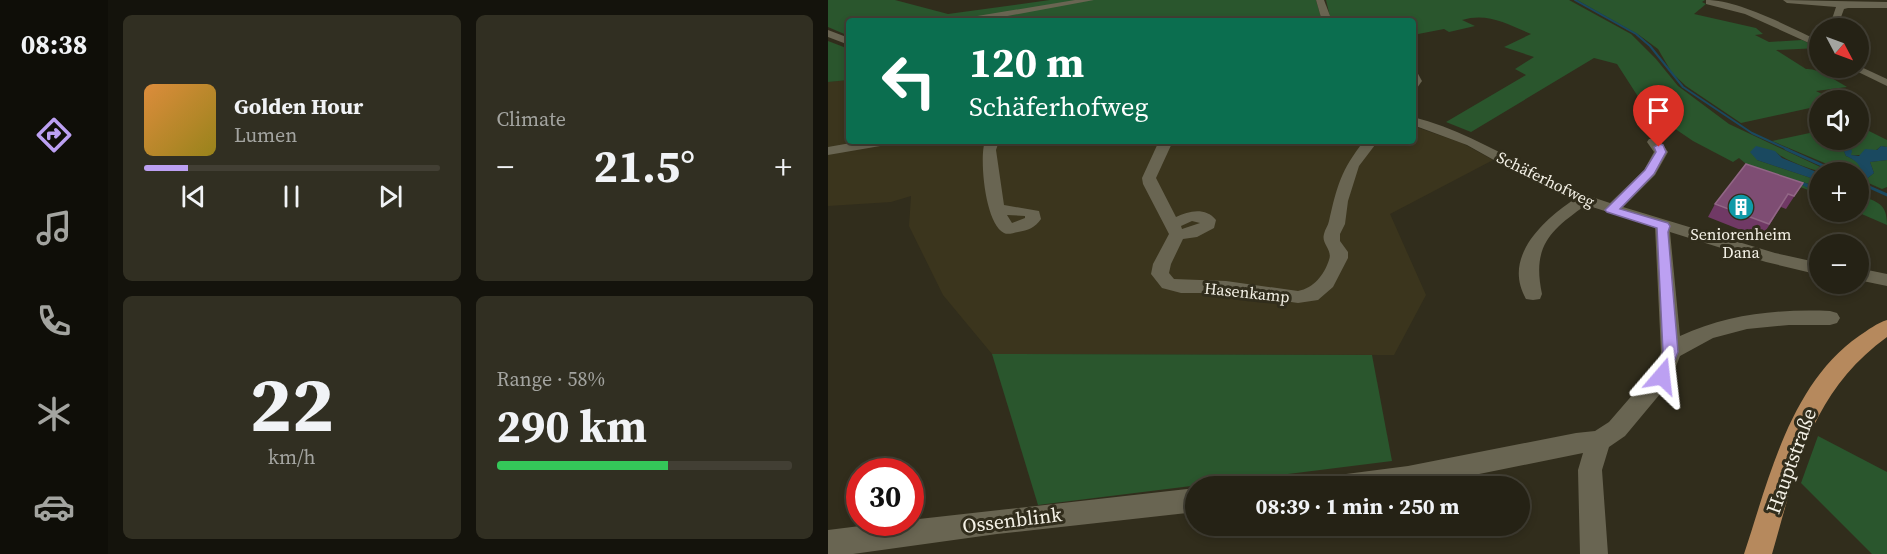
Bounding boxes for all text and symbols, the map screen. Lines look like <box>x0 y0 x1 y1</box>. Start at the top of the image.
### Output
north arrow <box>1809 18 1869 78</box>
map controls <box>1809 18 1869 294</box>
text: 08:38 <box>21 26 87 63</box>
text: 120 m <box>969 33 1084 91</box>
icon: left <box>870 42 948 120</box>
pin <box>1633 85 1684 147</box>
text: Schäferhofweg <box>969 88 1148 125</box>
button: sound <box>1809 90 1869 150</box>
text: Golden Hour <box>234 91 363 121</box>
icon: arrive <box>1642 94 1675 127</box>
text: Climate <box>497 105 566 133</box>
icon: directions <box>33 114 75 156</box>
text: Lumen <box>234 121 297 149</box>
text: 21.5° <box>594 135 695 197</box>
text: − <box>497 144 514 189</box>
text: + <box>775 144 792 189</box>
street label: Schäferhofweg <box>1493 146 1599 212</box>
button: + <box>1809 162 1869 222</box>
icon: previous <box>177 180 210 213</box>
icon: pause <box>275 180 308 213</box>
icon: next <box>374 180 407 213</box>
building icon: Seniorenheim Dana <box>1726 192 1756 222</box>
icon: music <box>33 207 75 249</box>
place label: Seniorenheim Dana <box>1690 223 1792 263</box>
button: − <box>1809 234 1869 294</box>
street label: Hasenkamp <box>1203 277 1291 307</box>
icon: phone <box>33 300 75 342</box>
position arrow <box>1630 344 1694 408</box>
text: 22 <box>249 350 334 457</box>
text: Range · 58% <box>497 365 605 393</box>
icon: climate <box>33 393 75 435</box>
text: 290 km <box>497 395 647 457</box>
street label: Hauptstraße <box>1759 404 1823 518</box>
text: km/h <box>268 443 316 471</box>
speed limit sign: 30 <box>846 458 924 536</box>
icon: car <box>33 486 75 528</box>
text: 08:39 · 1 min · 250 m <box>1256 491 1459 521</box>
street label: Ossenblink <box>961 500 1063 540</box>

